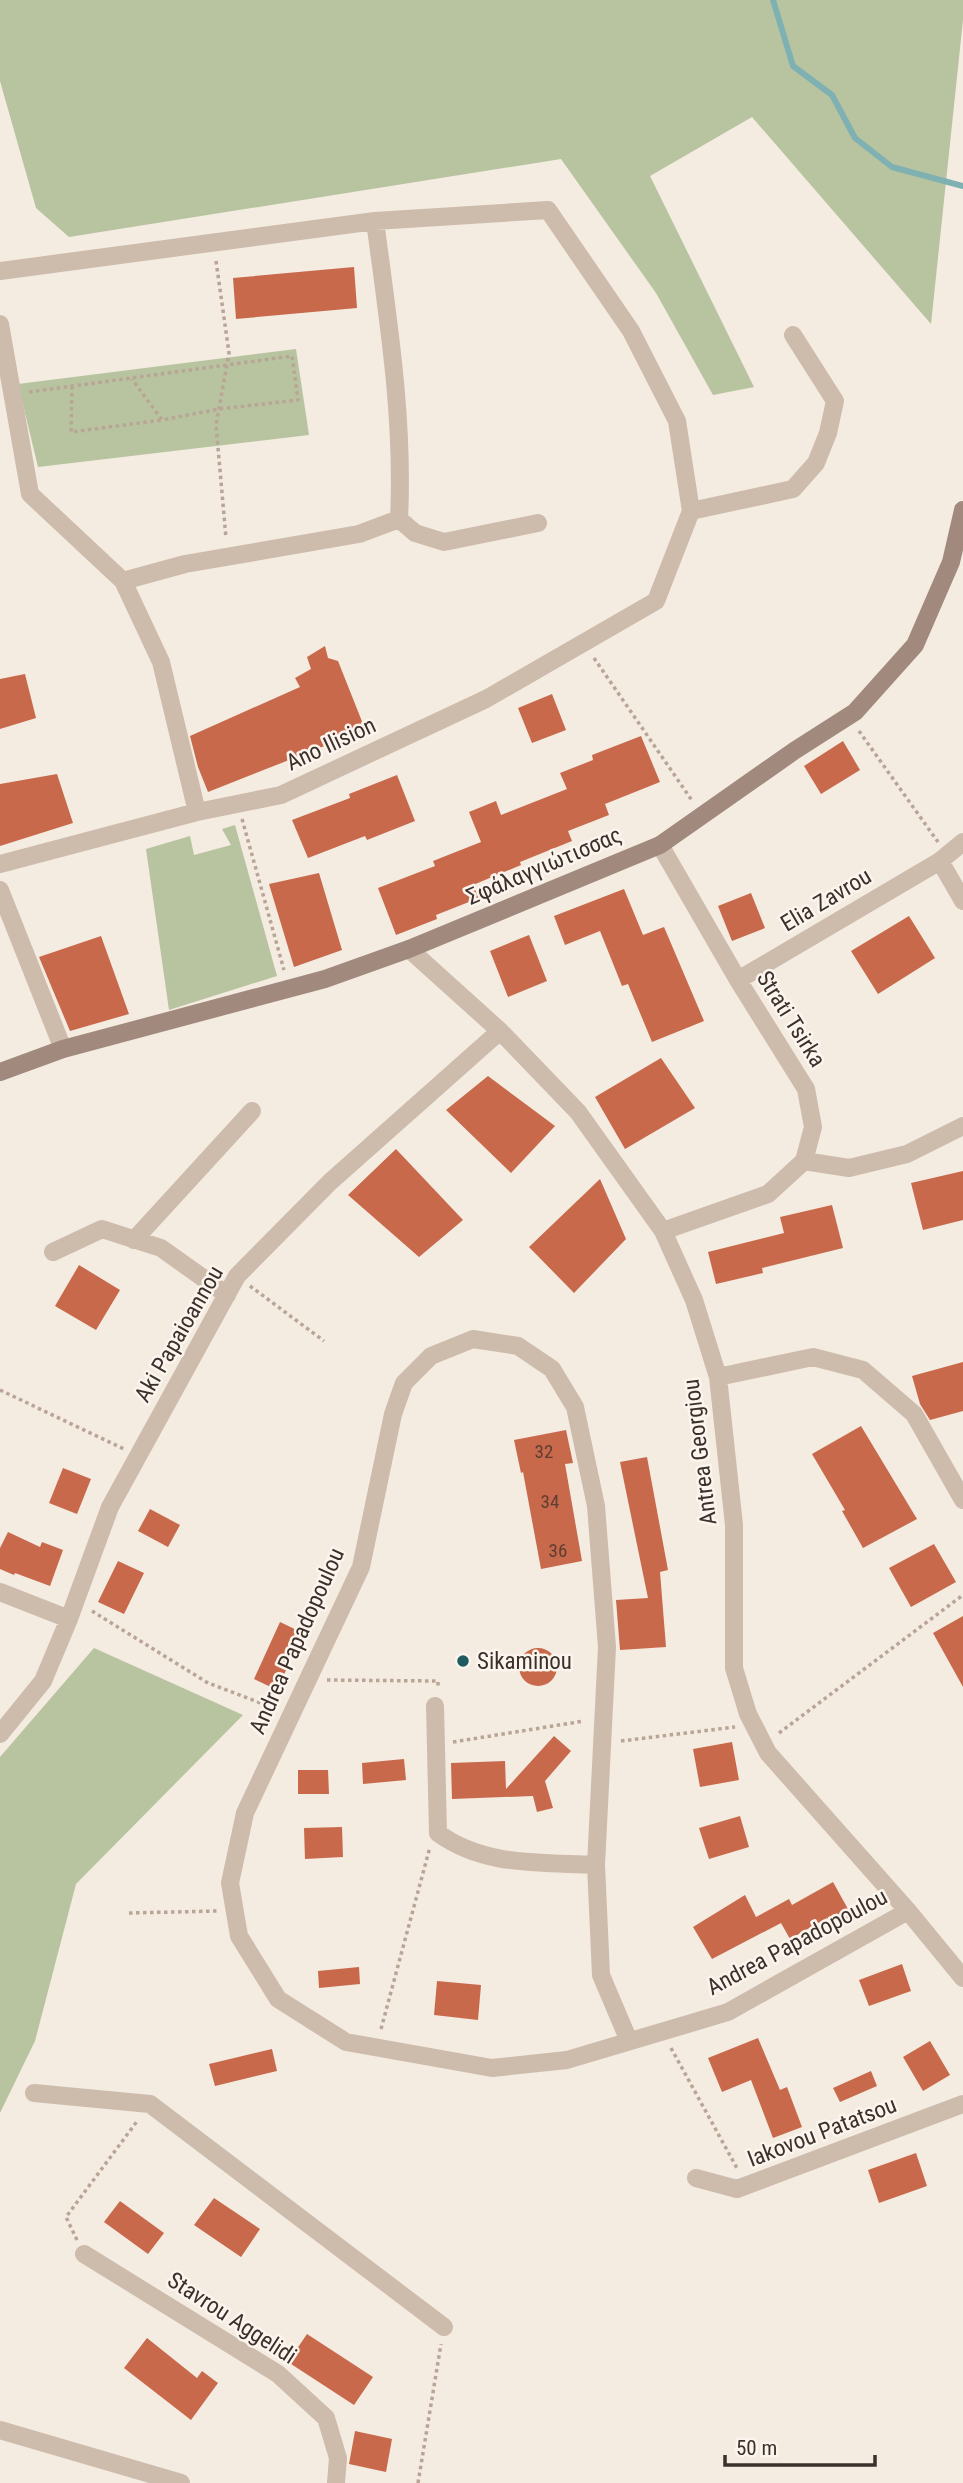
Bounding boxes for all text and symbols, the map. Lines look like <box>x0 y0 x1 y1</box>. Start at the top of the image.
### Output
street label: Ano Ilision <box>282 711 380 777</box>
street label: Σφάλαγγιώτισσας <box>462 821 626 911</box>
street label: Elia Zavrou <box>776 863 876 937</box>
street label: Strati Tsirka <box>751 966 831 1072</box>
street label: Aki Papaioannou <box>129 1261 229 1407</box>
street label: Antrea Georgiou <box>678 1377 722 1527</box>
house number: 32 <box>535 1440 553 1463</box>
house number: 34 <box>541 1490 559 1513</box>
house number: 36 <box>549 1539 567 1562</box>
street label: Andrea Papadopoulou <box>244 1544 350 1738</box>
place label: Sikaminou <box>477 1648 572 1675</box>
marker: Sikaminou <box>455 1653 471 1669</box>
street label: Andrea Papadopoulou <box>702 1883 892 2001</box>
street label: Iakovou Patatsou <box>744 2091 900 2173</box>
street label: Stavrou Aggelidi <box>163 2266 301 2370</box>
scale bar <box>725 2424 876 2468</box>
text: 50 m <box>736 2436 777 2460</box>

